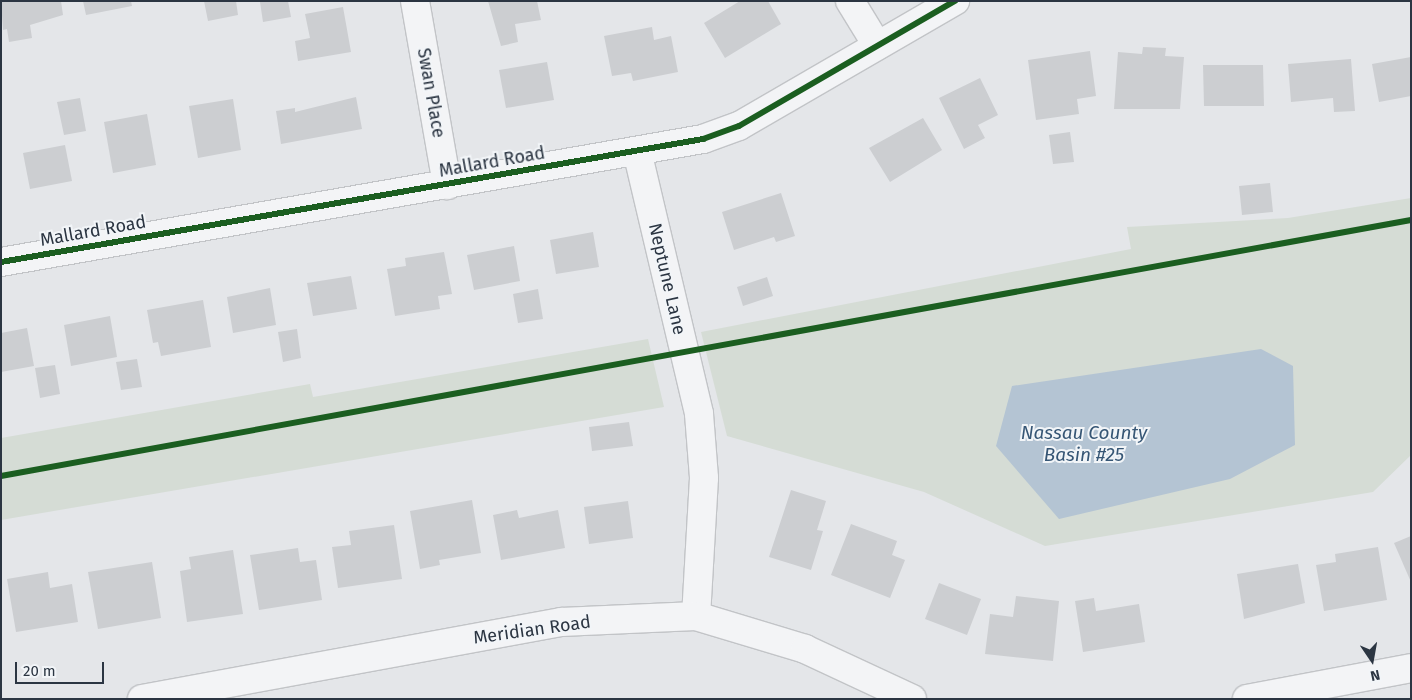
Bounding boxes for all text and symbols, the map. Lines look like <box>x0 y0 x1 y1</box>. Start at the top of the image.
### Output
street label: Swan Place <box>412 46 450 140</box>
street label: Mallard Road <box>437 142 547 182</box>
street label: Mallard Road <box>38 211 148 251</box>
street label: Neptune Lane <box>644 221 690 337</box>
water label: Nassau County Basin #25 <box>1021 422 1147 466</box>
street label: Meridian Road <box>472 611 592 649</box>
north arrow <box>1347 635 1397 685</box>
scale bar <box>18 652 106 684</box>
text: 20 m <box>23 662 56 680</box>
text: N <box>1369 666 1382 684</box>

